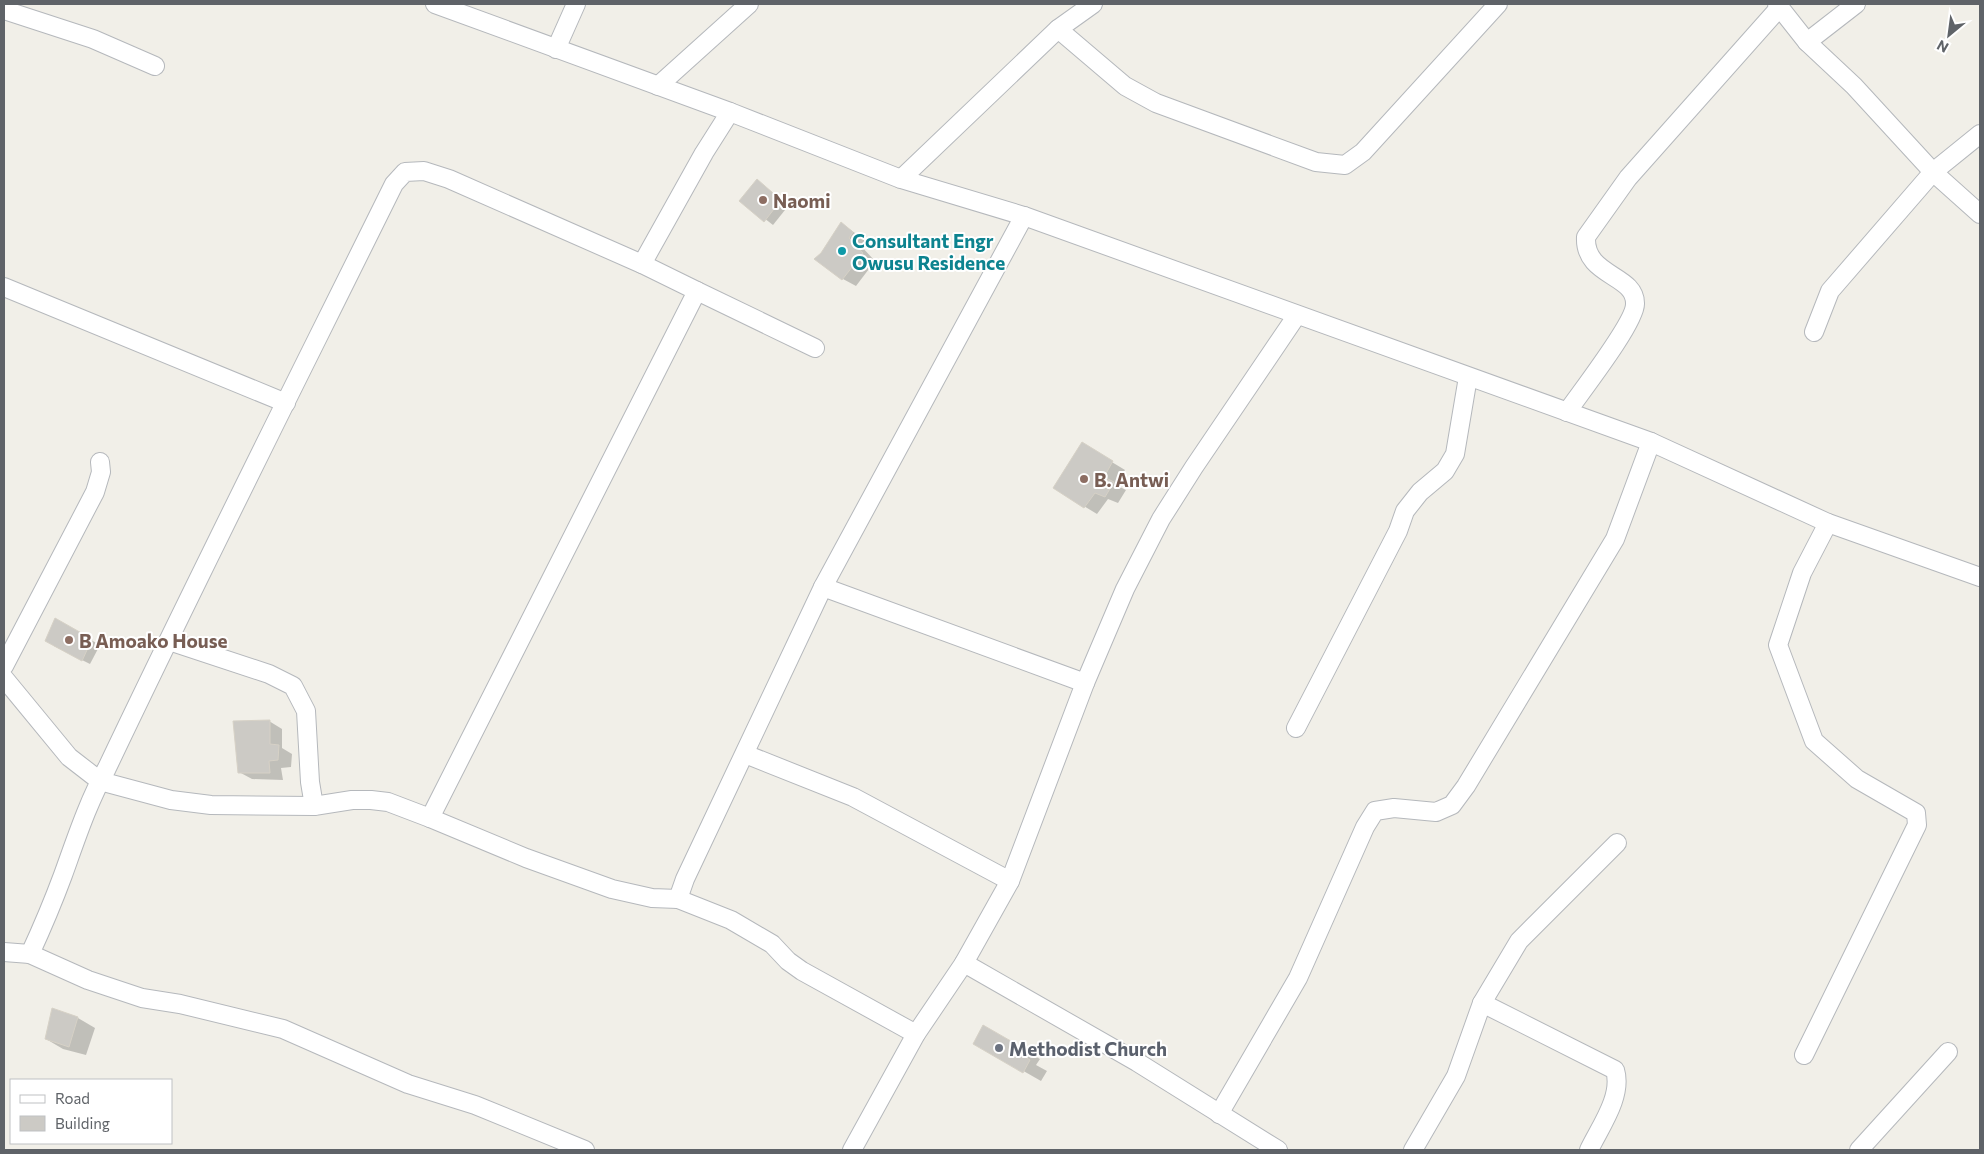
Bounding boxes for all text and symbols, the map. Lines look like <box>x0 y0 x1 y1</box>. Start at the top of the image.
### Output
north arrow <box>1924 10 1974 60</box>
text: N <box>1934 37 1951 57</box>
place label: Naomi <box>773 189 831 212</box>
marker: Naomi <box>757 194 769 206</box>
place label: Consultant Engr Owusu Residence <box>852 229 1005 274</box>
marker: Consultant Engr Owusu Residence <box>836 245 848 257</box>
place label: B. Antwi <box>1094 468 1169 491</box>
marker: B. Antwi <box>1078 473 1090 485</box>
place label: B Amoako House <box>79 629 228 652</box>
marker: B Amoako House <box>63 634 75 646</box>
place label: Methodist Church <box>1009 1037 1167 1060</box>
marker: Methodist Church <box>993 1042 1005 1054</box>
legend <box>10 1079 172 1144</box>
text: Road <box>55 1089 90 1107</box>
text: Building <box>55 1114 110 1132</box>

